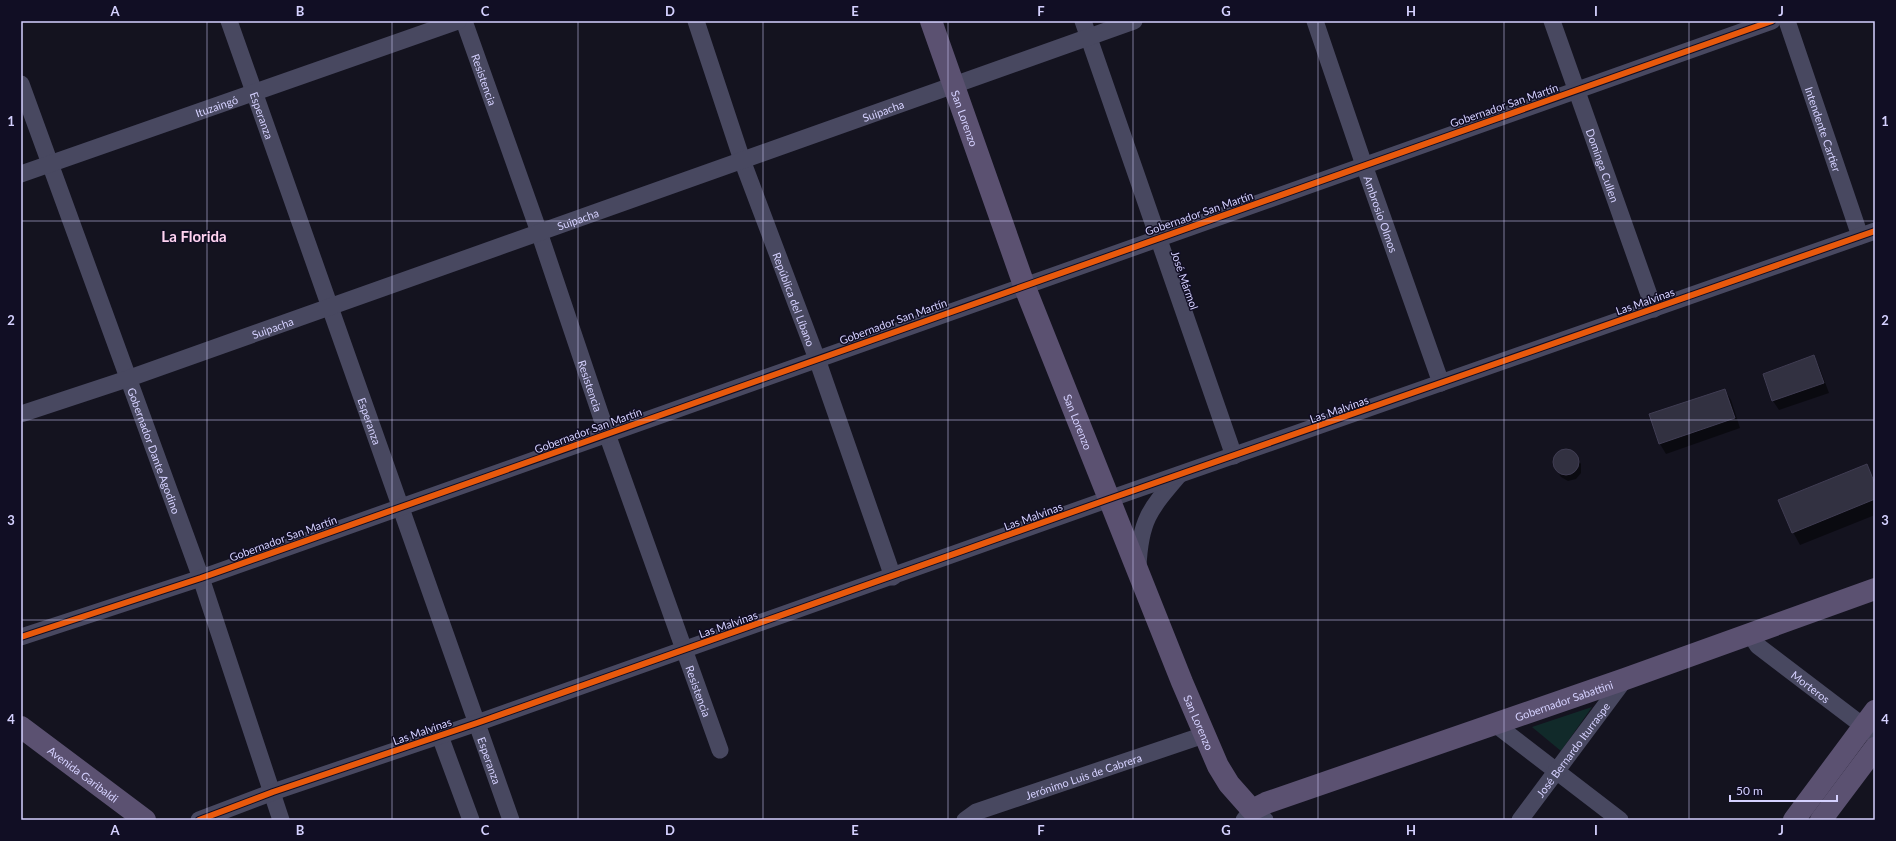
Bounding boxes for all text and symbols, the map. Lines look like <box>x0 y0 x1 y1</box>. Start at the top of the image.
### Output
text: A <box>109 3 120 19</box>
text: B <box>296 3 305 19</box>
text: C <box>481 3 490 19</box>
text: D <box>665 3 675 19</box>
text: E <box>851 3 859 19</box>
text: F <box>1037 3 1045 19</box>
text: G <box>1221 3 1231 19</box>
text: H <box>1406 3 1416 19</box>
text: I <box>1594 3 1598 19</box>
text: J <box>1778 3 1784 19</box>
street label: Resistencia <box>470 52 500 107</box>
street label: Gobernador San Martín <box>1448 80 1560 130</box>
street label: Intendente Cartier <box>1803 85 1844 173</box>
street label: San Lorenzo <box>949 88 981 148</box>
street label: Esperanza <box>248 90 277 141</box>
street label: Ituzaingó <box>193 92 239 119</box>
street label: Suipacha <box>861 97 906 124</box>
text: 1 <box>7 113 15 129</box>
text: 1 <box>1881 113 1889 129</box>
street label: Dominga Cullen <box>1584 127 1622 204</box>
street label: Ambrosio Olmos <box>1362 174 1401 254</box>
street label: Gobernador San Martín <box>1143 188 1255 238</box>
street label: Suipacha <box>555 205 600 232</box>
district label: La Florida <box>161 227 227 245</box>
street label: José Mármol <box>1169 249 1201 311</box>
street label: República del Líbano <box>771 250 818 348</box>
street label: Las Malvinas <box>1614 285 1676 317</box>
street label: Gobernador San Martín <box>837 295 949 347</box>
text: 2 <box>7 312 15 328</box>
text: 2 <box>1881 312 1889 328</box>
street label: Suipacha <box>250 314 295 341</box>
street label: Resistencia <box>576 358 605 413</box>
street label: Gobernador Dante Agodino <box>126 386 183 515</box>
street label: San Lorenzo <box>1062 392 1095 451</box>
street label: Las Malvinas <box>1308 393 1370 425</box>
street label: Esperanza <box>356 396 384 446</box>
street label: Gobernador San Martín <box>532 404 644 456</box>
street label: Las Malvinas <box>1002 499 1064 533</box>
text: 3 <box>7 512 15 528</box>
street label: Gobernador San Martín <box>227 512 339 564</box>
text: 3 <box>1881 512 1889 528</box>
street label: Las Malvinas <box>697 608 759 640</box>
street label: Resistencia <box>684 663 714 719</box>
street label: Morteros <box>1789 668 1833 705</box>
street label: Gobernador Sabattini <box>1513 677 1615 723</box>
street label: San Lorenzo <box>1182 693 1217 752</box>
street label: José Bernardo Iturraspe <box>1533 699 1612 799</box>
text: 4 <box>7 711 15 727</box>
text: 4 <box>1881 711 1889 727</box>
street label: Las Malvinas <box>391 715 453 747</box>
street label: Esperanza <box>476 735 504 786</box>
street label: Avenida Garibaldi <box>46 743 122 805</box>
street label: Jerónimo Luis de Cabrera <box>1024 750 1143 801</box>
scale bar <box>1730 777 1837 803</box>
text: 50 m <box>1736 783 1763 798</box>
text: A <box>109 822 120 838</box>
text: B <box>296 822 305 838</box>
text: C <box>481 822 490 838</box>
text: D <box>665 822 675 838</box>
text: E <box>851 822 859 838</box>
text: F <box>1037 822 1045 838</box>
text: G <box>1221 822 1231 838</box>
text: H <box>1406 822 1416 838</box>
text: I <box>1594 822 1598 838</box>
text: J <box>1778 822 1784 838</box>

